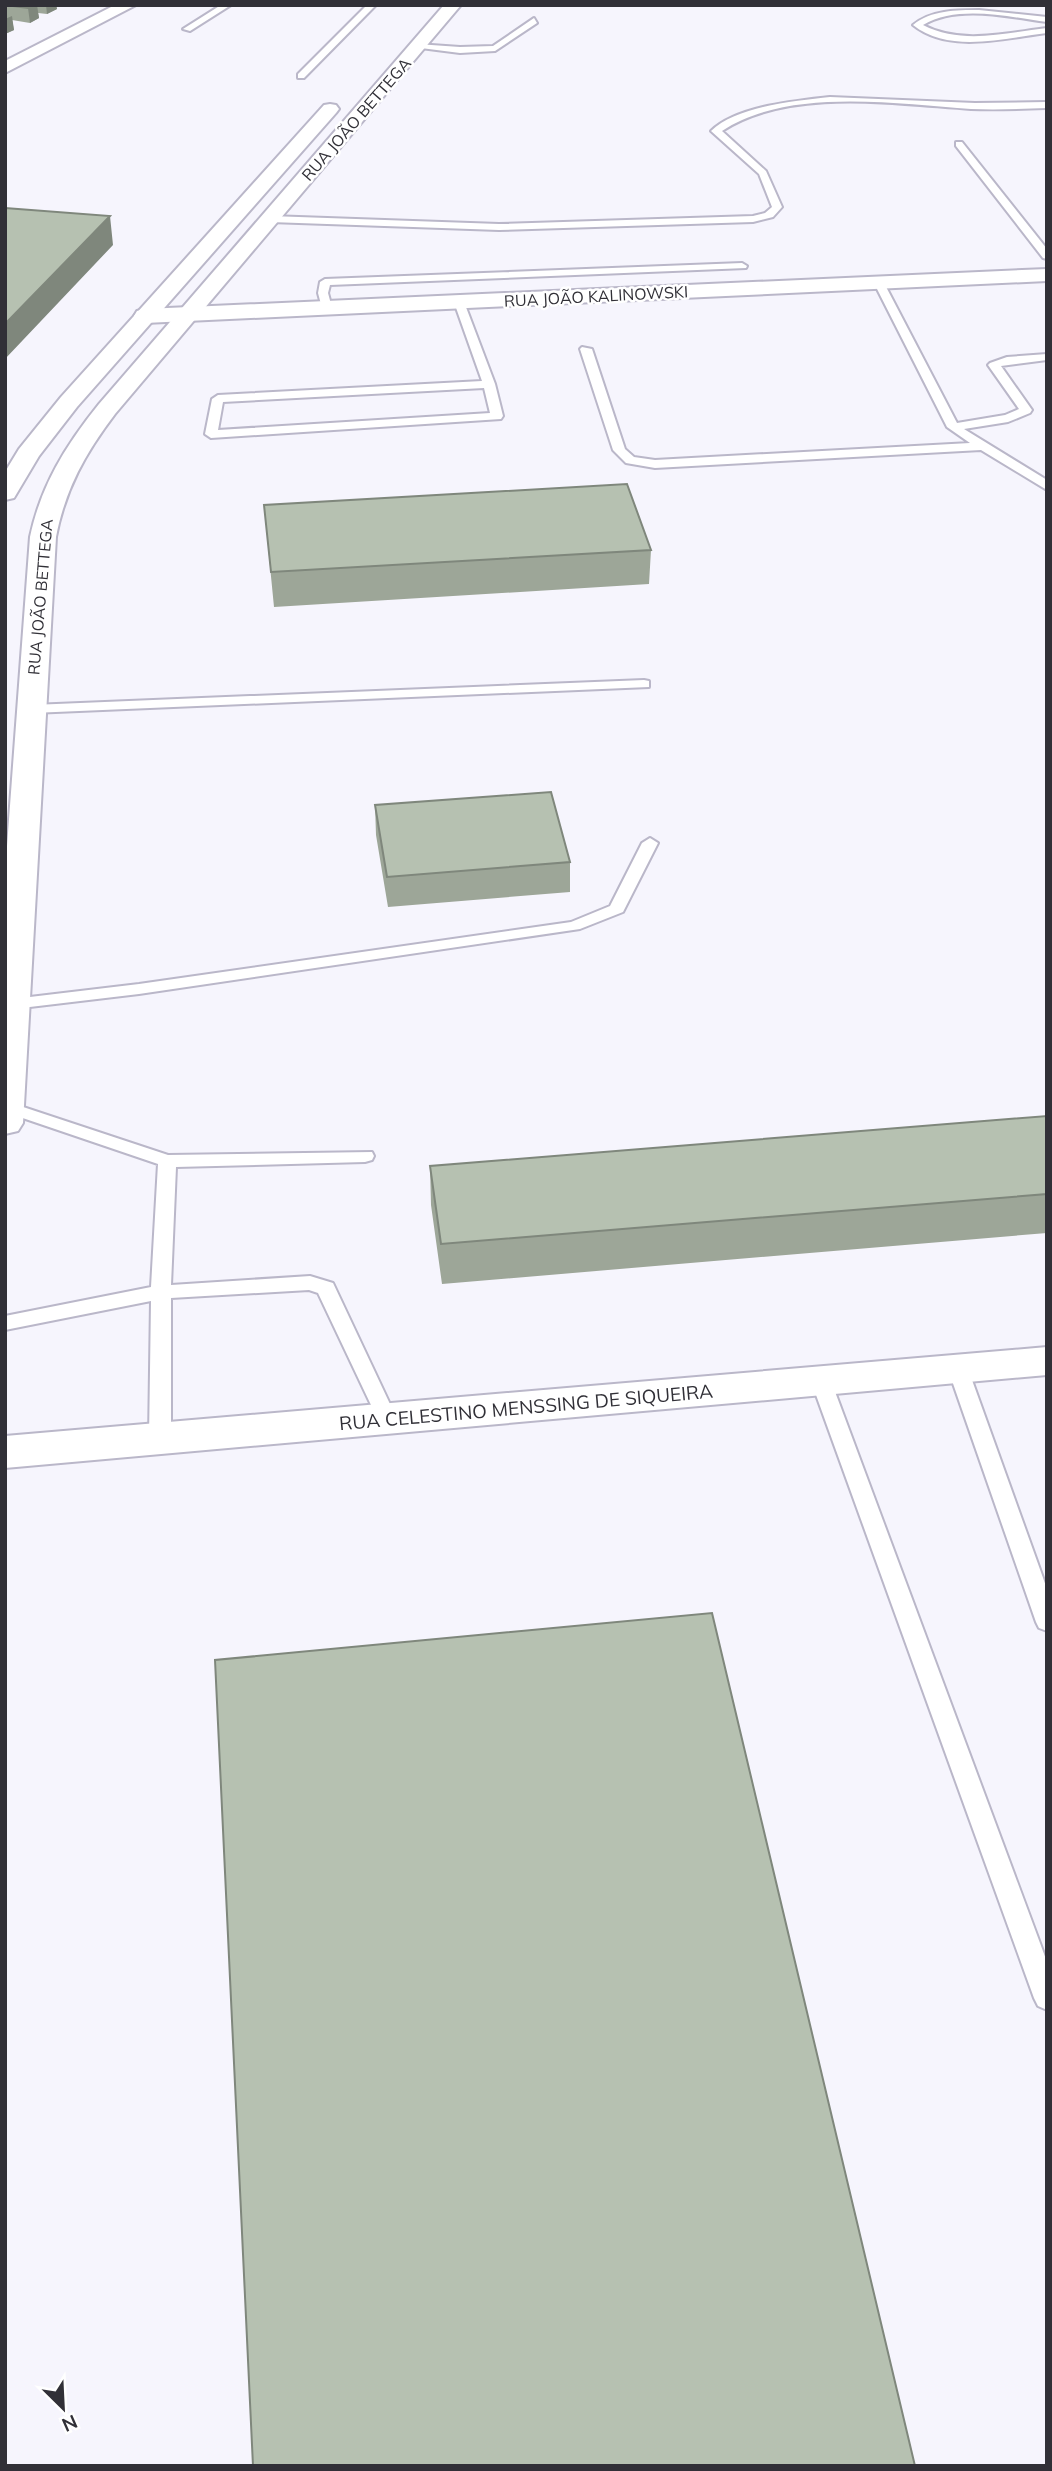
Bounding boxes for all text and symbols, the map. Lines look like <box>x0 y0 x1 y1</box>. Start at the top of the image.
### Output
street label: RUA JOÃO BETTEGA <box>297 53 415 185</box>
street label: RUA JOÃO KALINOWSKI <box>503 281 689 311</box>
street label: RUA JOÃO BETTEGA <box>23 518 57 676</box>
street label: RUA CELESTINO MENSSING DE SIQUEIRA <box>338 1379 714 1435</box>
north arrow <box>28 2373 98 2443</box>
text: N <box>58 2410 81 2437</box>

